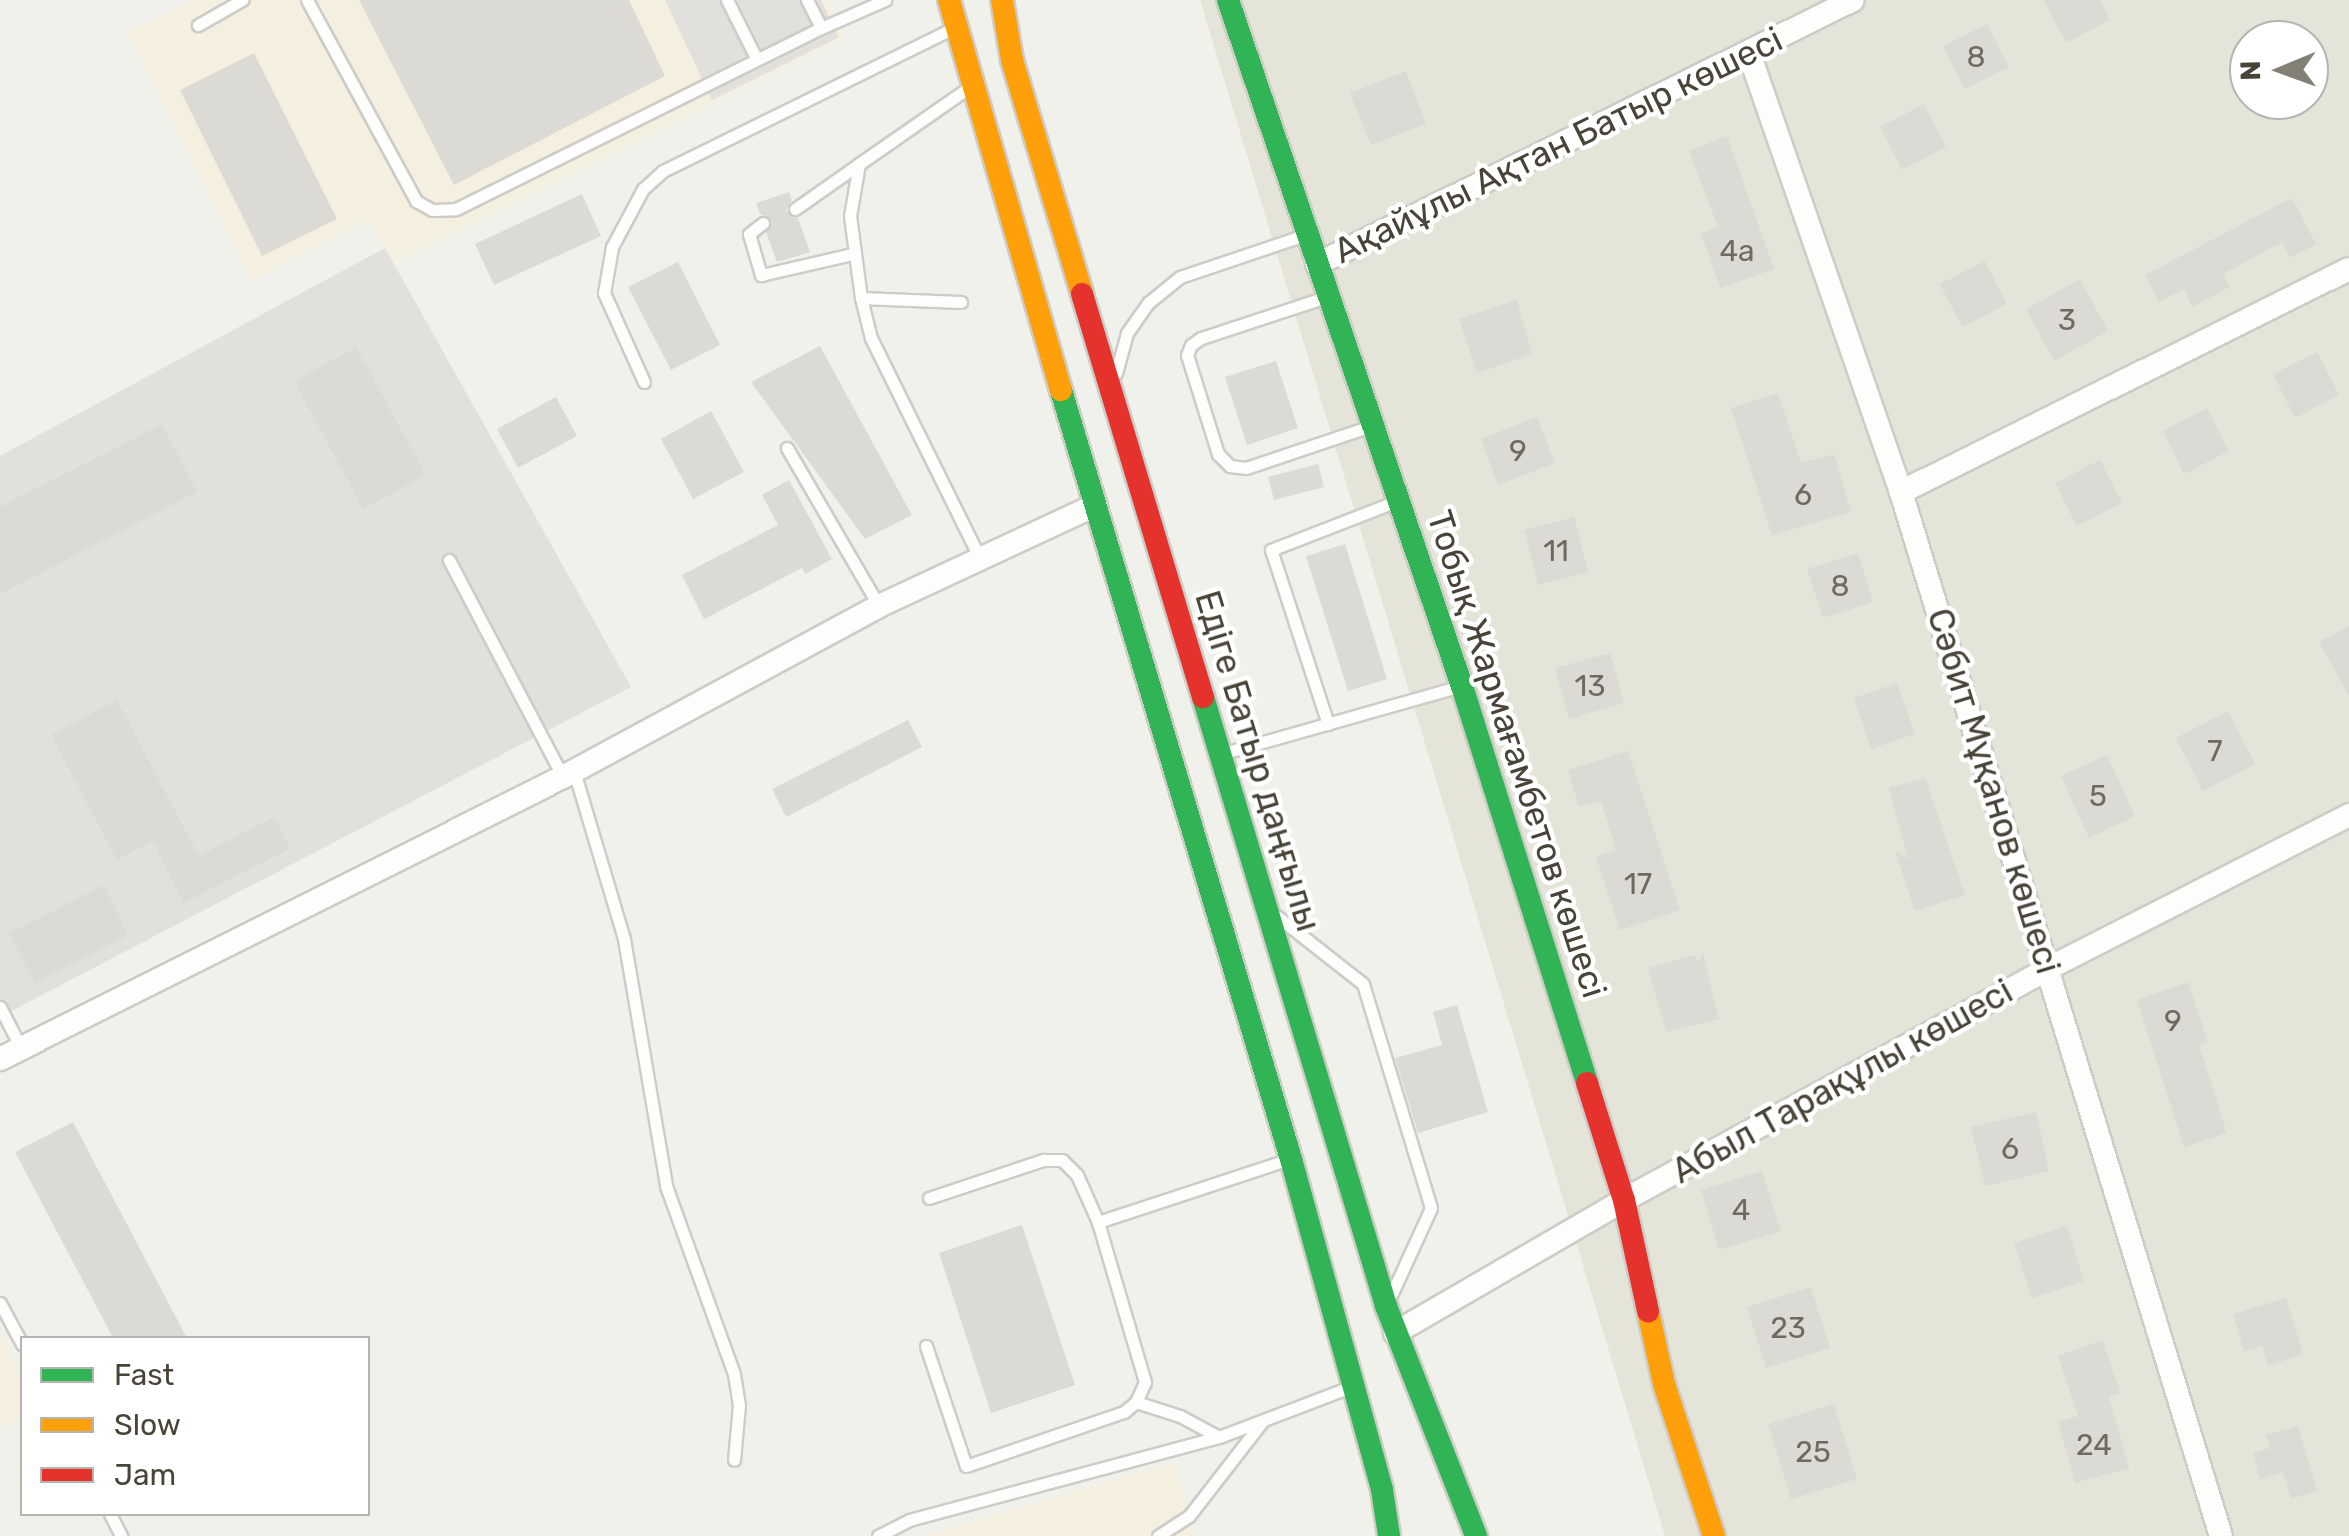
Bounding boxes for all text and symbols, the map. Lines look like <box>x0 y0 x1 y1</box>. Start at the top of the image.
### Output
street label: Ақайұлы Ақтан Батыр көшесі <box>1327 18 1789 272</box>
north arrow <box>2229 20 2329 120</box>
house number: 8 <box>1966 39 1986 75</box>
text: N <box>2234 60 2267 81</box>
house number: 4а <box>1719 233 1755 269</box>
house number: 3 <box>2058 302 2076 338</box>
house number: 9 <box>1509 433 1527 469</box>
house number: 6 <box>1794 477 1812 513</box>
street label: Тобық Жармағамбетов көшесі <box>1418 505 1616 1003</box>
house number: 11 <box>1543 533 1569 569</box>
house number: 8 <box>1830 568 1850 604</box>
street label: Едіге Батыр даңғылы <box>1186 586 1330 936</box>
street label: Сәбит Мұқанов көшесі <box>1918 603 2070 979</box>
house number: 13 <box>1575 668 1605 704</box>
house number: 7 <box>2207 733 2223 769</box>
house number: 5 <box>2089 778 2107 814</box>
house number: 17 <box>1624 866 1652 902</box>
street label: Абыл Тарақұлы көшесі <box>1664 970 2020 1192</box>
house number: 9 <box>2164 1003 2182 1039</box>
house number: 6 <box>2001 1131 2019 1167</box>
house number: 4 <box>1732 1192 1750 1228</box>
house number: 23 <box>1770 1310 1806 1346</box>
legend <box>20 1336 370 1516</box>
text: Fast <box>114 1357 174 1393</box>
text: Slow <box>114 1407 181 1443</box>
house number: 24 <box>2076 1427 2112 1463</box>
house number: 25 <box>1795 1434 1831 1470</box>
text: Jam <box>114 1457 176 1493</box>

